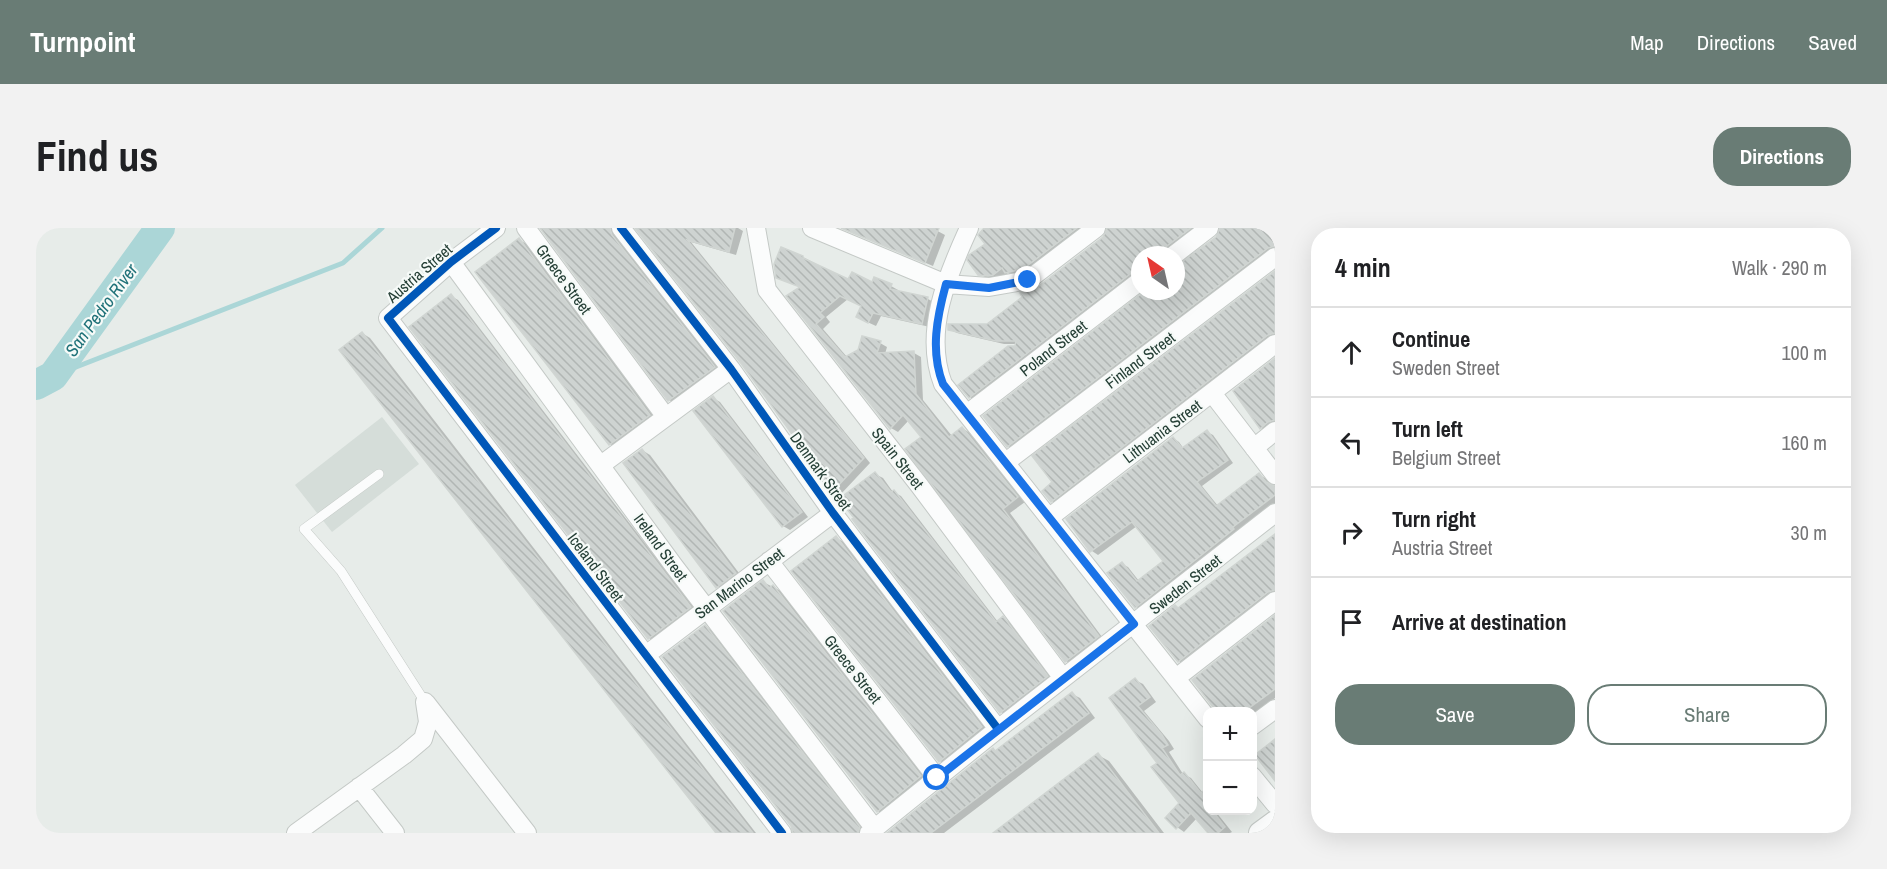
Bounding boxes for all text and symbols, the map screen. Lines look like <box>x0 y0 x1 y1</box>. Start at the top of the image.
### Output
text: Turnpoint <box>30 23 135 61</box>
text: Map <box>1630 28 1664 57</box>
text: Directions <box>1697 28 1775 57</box>
text: Saved <box>1808 28 1857 57</box>
button: Directions <box>1713 127 1851 186</box>
text: Find us <box>36 128 158 184</box>
street label: Austria Street <box>381 238 457 308</box>
street label: Greece Street <box>531 239 597 319</box>
north arrow <box>1131 246 1185 300</box>
text: 4 min <box>1335 250 1391 285</box>
text: Walk · 290 m <box>1732 254 1827 281</box>
water label: San Pedro River <box>59 258 144 361</box>
route end <box>1014 266 1040 292</box>
street label: Poland Street <box>1015 315 1091 381</box>
text: Continue <box>1392 324 1470 354</box>
street label: Finland Street <box>1100 326 1180 394</box>
icon: ahead <box>1335 336 1368 369</box>
text: 100 m <box>1781 339 1827 366</box>
text: Sweden Street <box>1392 354 1500 381</box>
street label: Lithuania Street <box>1118 394 1206 468</box>
text: Turn left <box>1392 414 1463 444</box>
street label: Spain Street <box>867 422 929 494</box>
icon: left <box>1335 426 1368 459</box>
street label: Denmark Street <box>785 427 857 515</box>
text: 160 m <box>1781 429 1827 456</box>
text: Belgium Street <box>1392 444 1500 471</box>
text: Turn right <box>1392 504 1476 534</box>
street label: Ireland Street <box>629 509 693 586</box>
icon: right <box>1335 516 1368 549</box>
text: 30 m <box>1791 519 1827 546</box>
street label: Iceland Street <box>563 528 629 606</box>
text: Austria Street <box>1392 534 1492 561</box>
street label: San Marino Street <box>690 542 788 624</box>
street label: Sweden Street <box>1144 549 1226 619</box>
icon: arrive <box>1335 606 1368 639</box>
text: Arrive at destination <box>1392 607 1566 637</box>
street label: Greece Street <box>819 630 887 708</box>
button: Save <box>1335 684 1575 745</box>
button: Share <box>1587 684 1827 745</box>
map controls <box>1203 707 1257 815</box>
button: + <box>1203 707 1257 761</box>
button: − <box>1203 761 1257 815</box>
route start <box>923 764 949 790</box>

